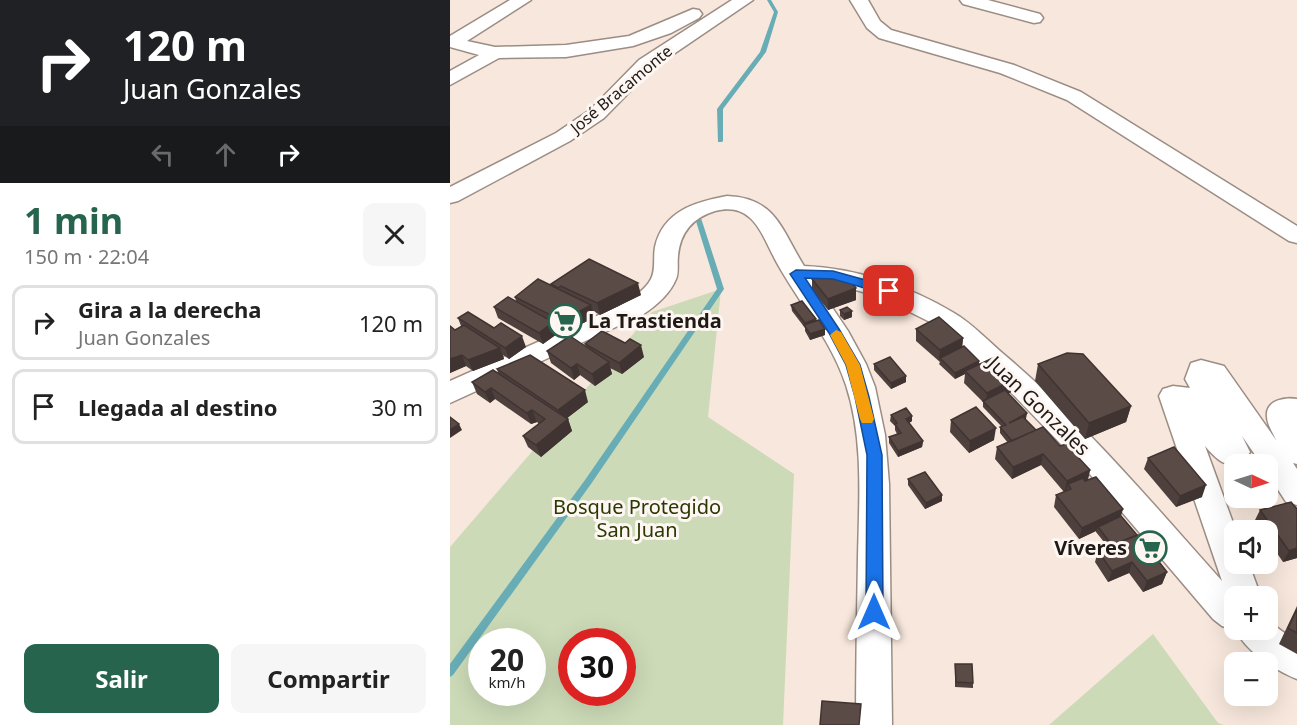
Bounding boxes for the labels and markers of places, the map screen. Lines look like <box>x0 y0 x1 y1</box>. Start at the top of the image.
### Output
pin <box>863 265 914 316</box>
supermarket icon: La Trastienda <box>547 303 583 339</box>
place label: La Trastienda <box>588 307 722 334</box>
supermarket icon: Víveres <box>1132 530 1168 566</box>
place label: Víveres <box>1054 534 1127 561</box>

